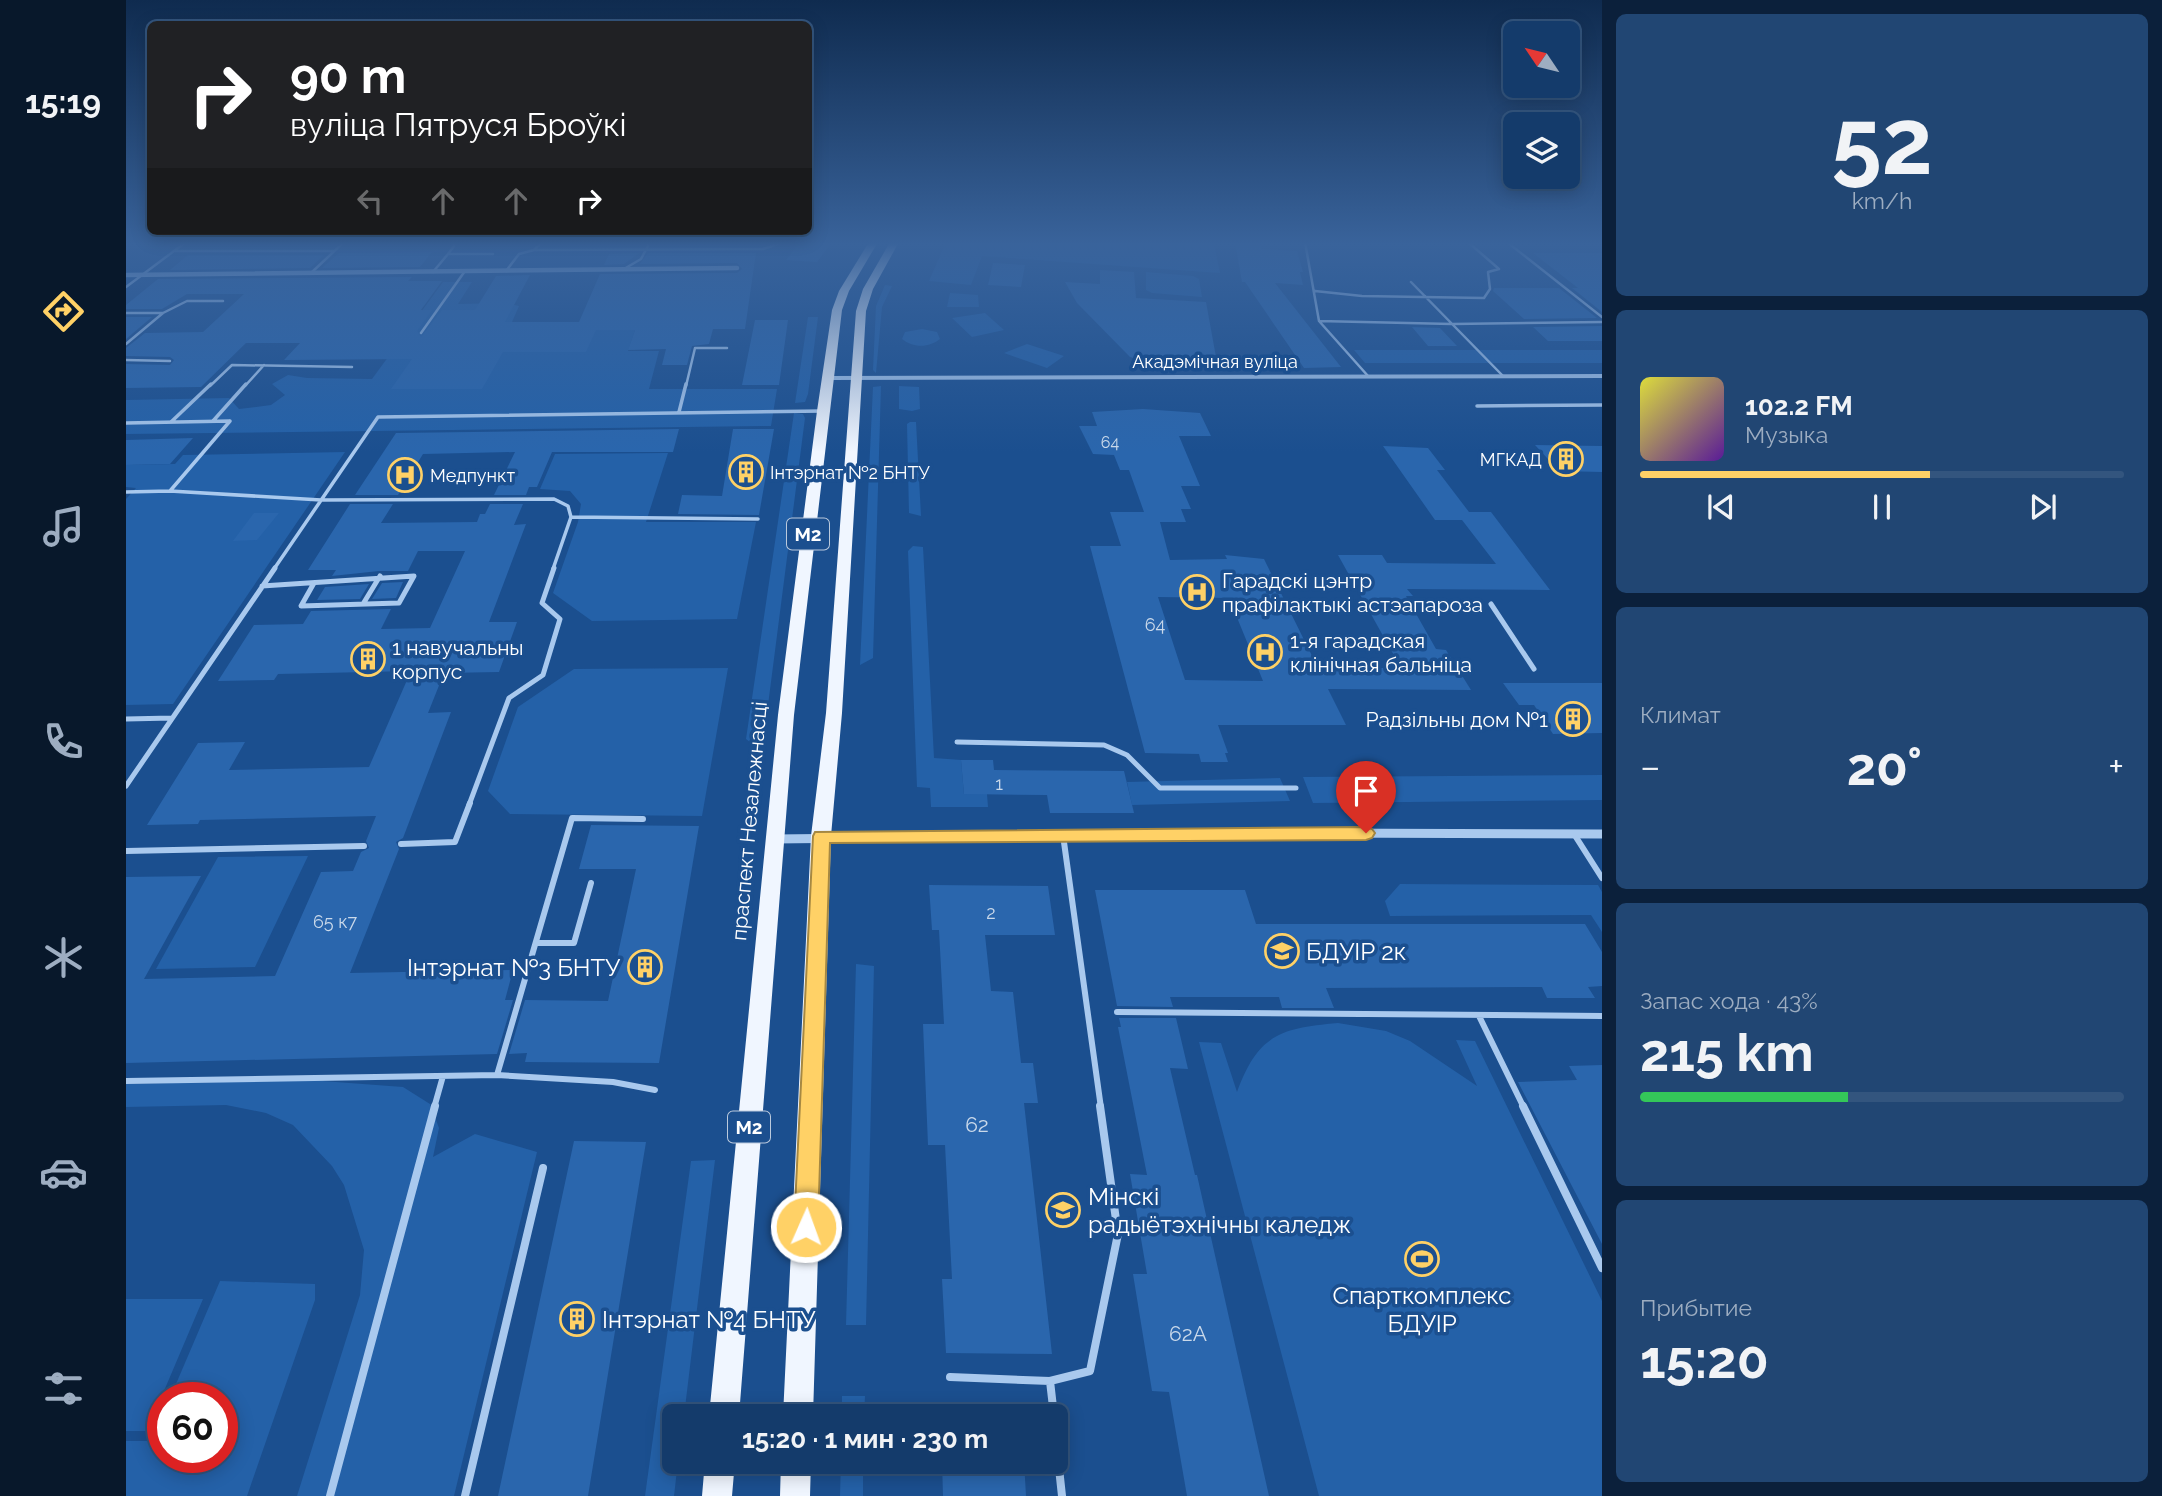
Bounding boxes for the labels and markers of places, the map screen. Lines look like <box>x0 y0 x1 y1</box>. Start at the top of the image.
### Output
building icon: МГКАД <box>1547 440 1585 478</box>
place label: МГКАД <box>1480 449 1542 470</box>
building icon: Інтэрнат №2 БНТУ <box>727 453 765 491</box>
hospital icon: Медпункт <box>386 456 424 494</box>
place label: Інтэрнат №2 БНТУ <box>770 462 930 483</box>
place label: Медпункт <box>430 465 515 486</box>
place label: Гарадскі цэнтр прафілактыкі астэапароза <box>1222 568 1483 617</box>
hospital icon: Гарадскі цэнтр прафілактыкі астэапароза <box>1178 573 1216 611</box>
place label: 1-я гарадская клінічная бальніца <box>1290 628 1472 677</box>
hospital icon: 1-я гарадская клінічная бальніца <box>1246 633 1284 671</box>
place label: 1 навучальны корпус <box>392 635 524 684</box>
building icon: 1 навучальны корпус <box>349 640 387 678</box>
building icon: Радзільны дом №1 <box>1554 700 1592 738</box>
place label: Радзільны дом №1 <box>1365 707 1548 732</box>
pin <box>1336 761 1396 833</box>
school or university icon: БДУІР 2к <box>1263 932 1301 970</box>
place label: БДУІР 2к <box>1306 937 1406 966</box>
building icon: Інтэрнат №3 БНТУ <box>626 948 664 986</box>
place label: Інтэрнат №3 БНТУ <box>407 953 620 982</box>
place label: Мінскі радыётэхнічны каледж <box>1088 1182 1351 1239</box>
school or university icon: Мінскі радыётэхнічны каледж <box>1044 1191 1082 1229</box>
sports icon: Спарткомплекс БДУІР <box>1403 1240 1441 1278</box>
place label: Спарткомплекс БДУІР <box>1333 1281 1511 1338</box>
building icon: Інтэрнат №4 БНТУ <box>558 1300 596 1338</box>
place label: Інтэрнат №4 БНТУ <box>602 1305 816 1334</box>

